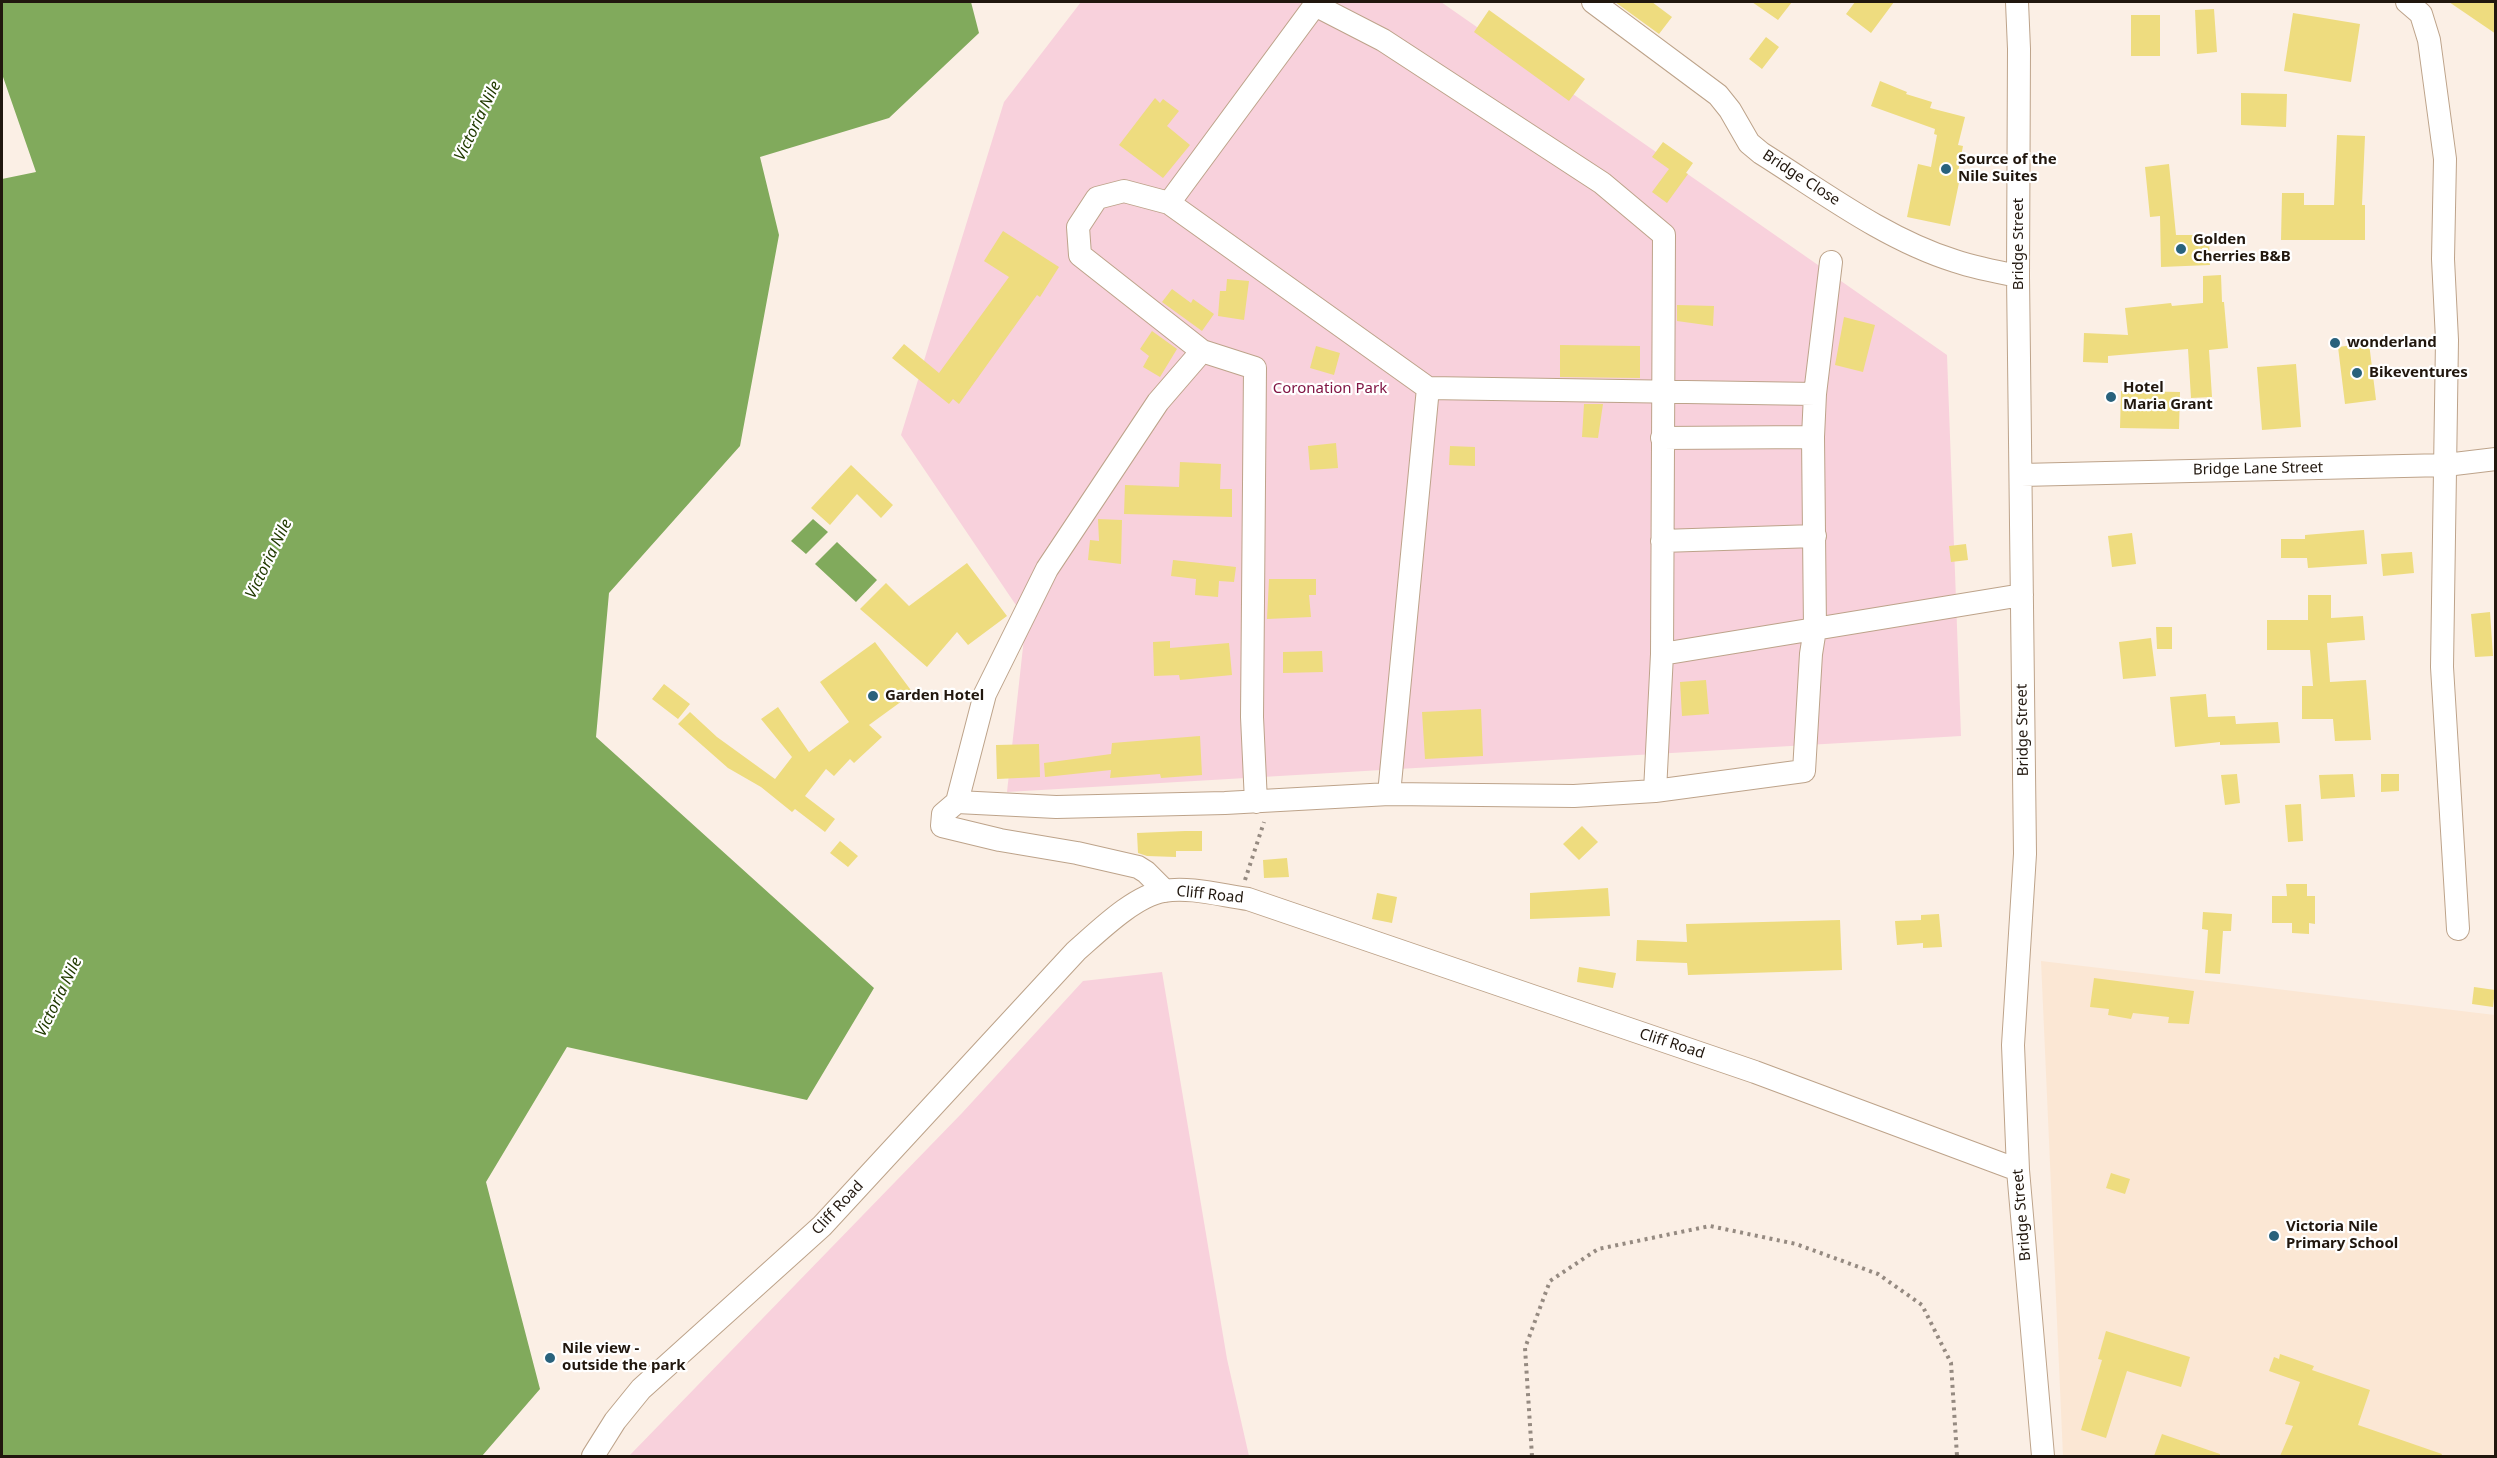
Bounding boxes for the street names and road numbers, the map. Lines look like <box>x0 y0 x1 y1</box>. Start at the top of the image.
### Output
street label: Bridge Close <box>1759 146 1843 210</box>
street label: Bridge Street <box>2010 198 2028 290</box>
street label: Bridge Lane Street <box>2193 459 2323 479</box>
street label: Bridge Street <box>2013 684 2033 776</box>
street label: Cliff Road <box>1176 883 1244 907</box>
street label: Cliff Road <box>1637 1025 1707 1063</box>
street label: Bridge Street <box>2009 1168 2035 1262</box>
street label: Cliff Road <box>808 1177 868 1239</box>

